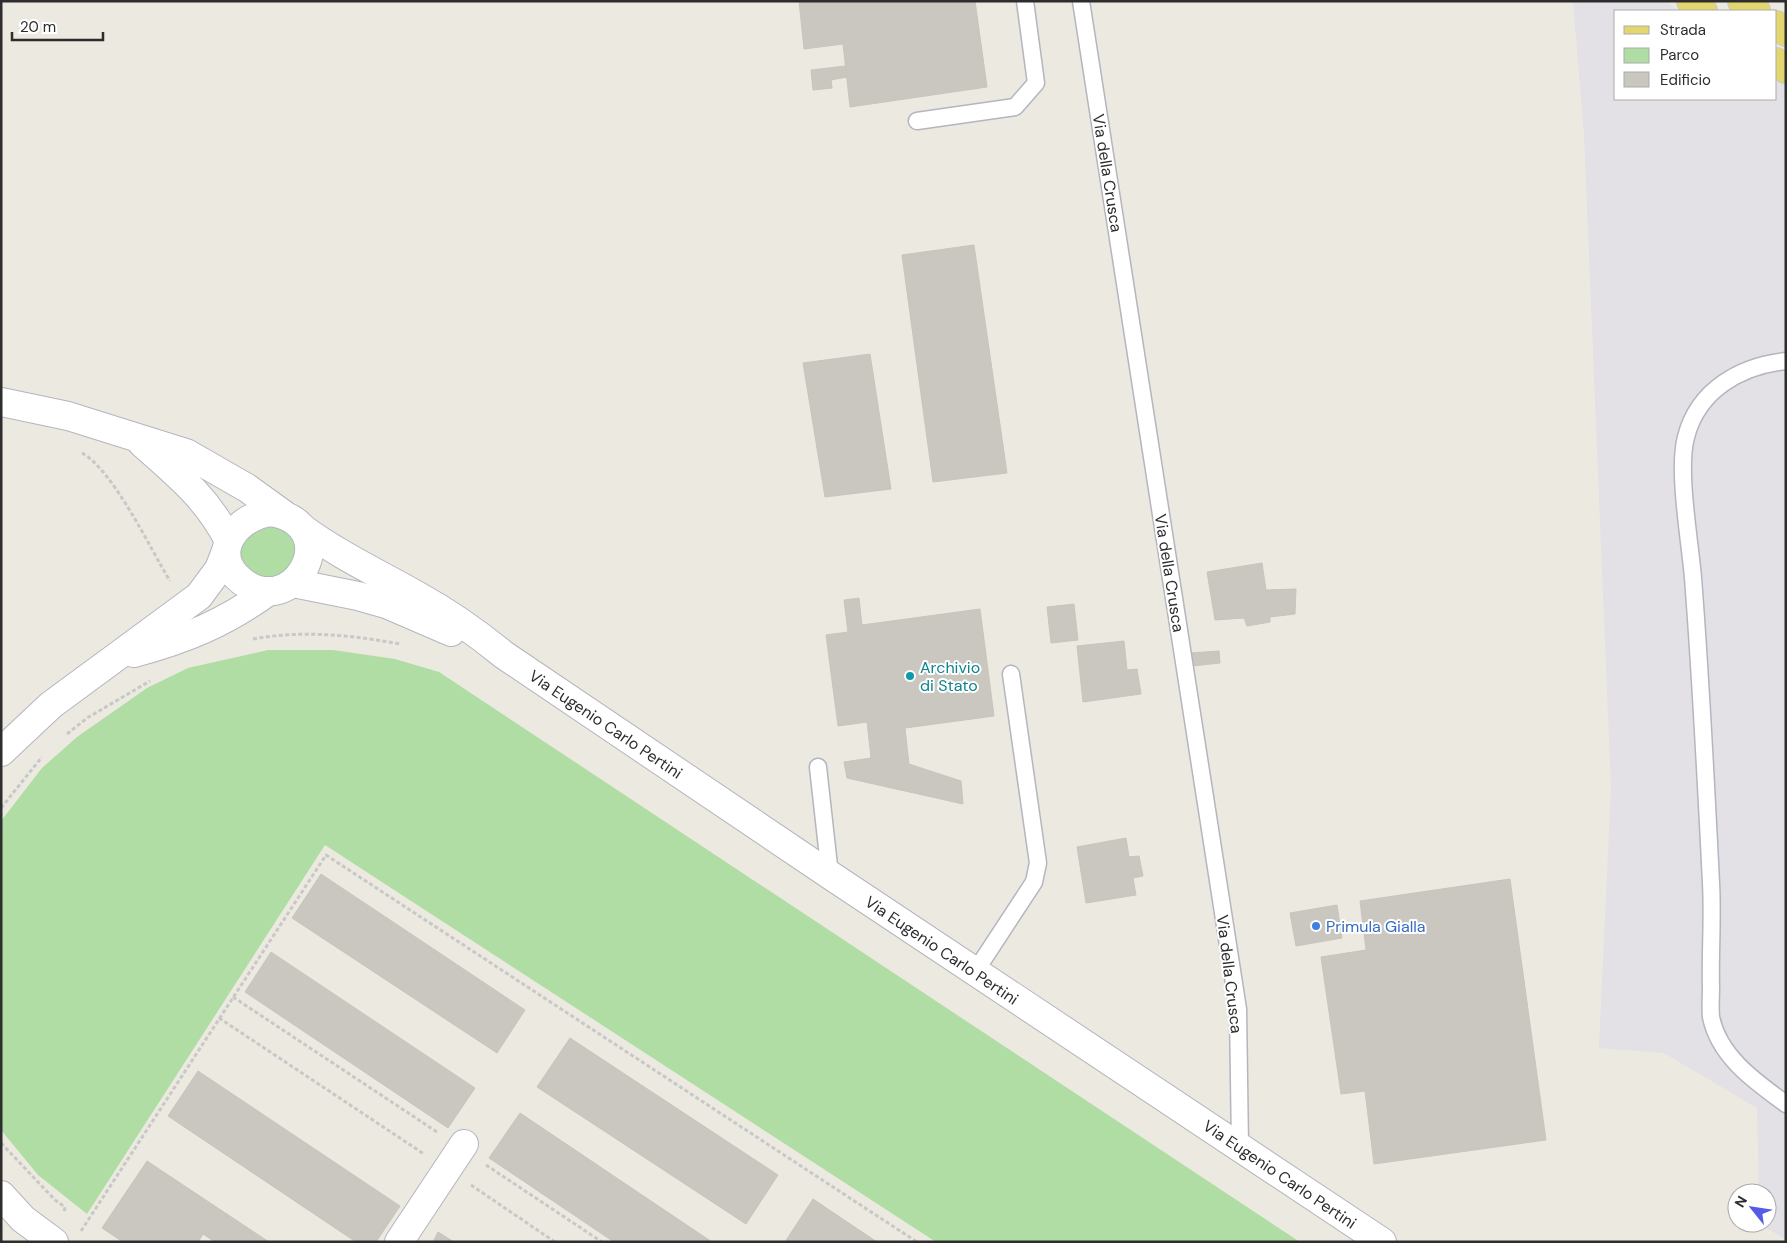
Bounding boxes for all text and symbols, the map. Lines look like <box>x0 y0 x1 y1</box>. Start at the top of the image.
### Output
scale bar <box>12 10 104 42</box>
legend <box>1614 10 1777 100</box>
text: 20 m <box>20 17 56 37</box>
text: Strada <box>1660 20 1706 40</box>
text: Parco <box>1660 45 1699 65</box>
text: Edificio <box>1660 70 1711 90</box>
street label: Via della Crusca <box>1088 113 1127 234</box>
street label: Via della Crusca <box>1150 513 1189 634</box>
place label: Archivio di Stato <box>920 657 980 696</box>
street label: Via Eugenio Carlo Pertini <box>525 665 686 784</box>
marker: Archivio di Stato <box>904 670 916 682</box>
street label: Via Eugenio Carlo Pertini <box>861 891 1022 1010</box>
street label: Via della Crusca <box>1212 914 1247 1034</box>
place label: Primula Gialla <box>1326 916 1426 937</box>
marker: Primula Gialla <box>1310 920 1322 932</box>
street label: Via Eugenio Carlo Pertini <box>1199 1115 1360 1234</box>
north arrow <box>1727 1183 1777 1233</box>
text: N <box>1730 1193 1751 1210</box>

